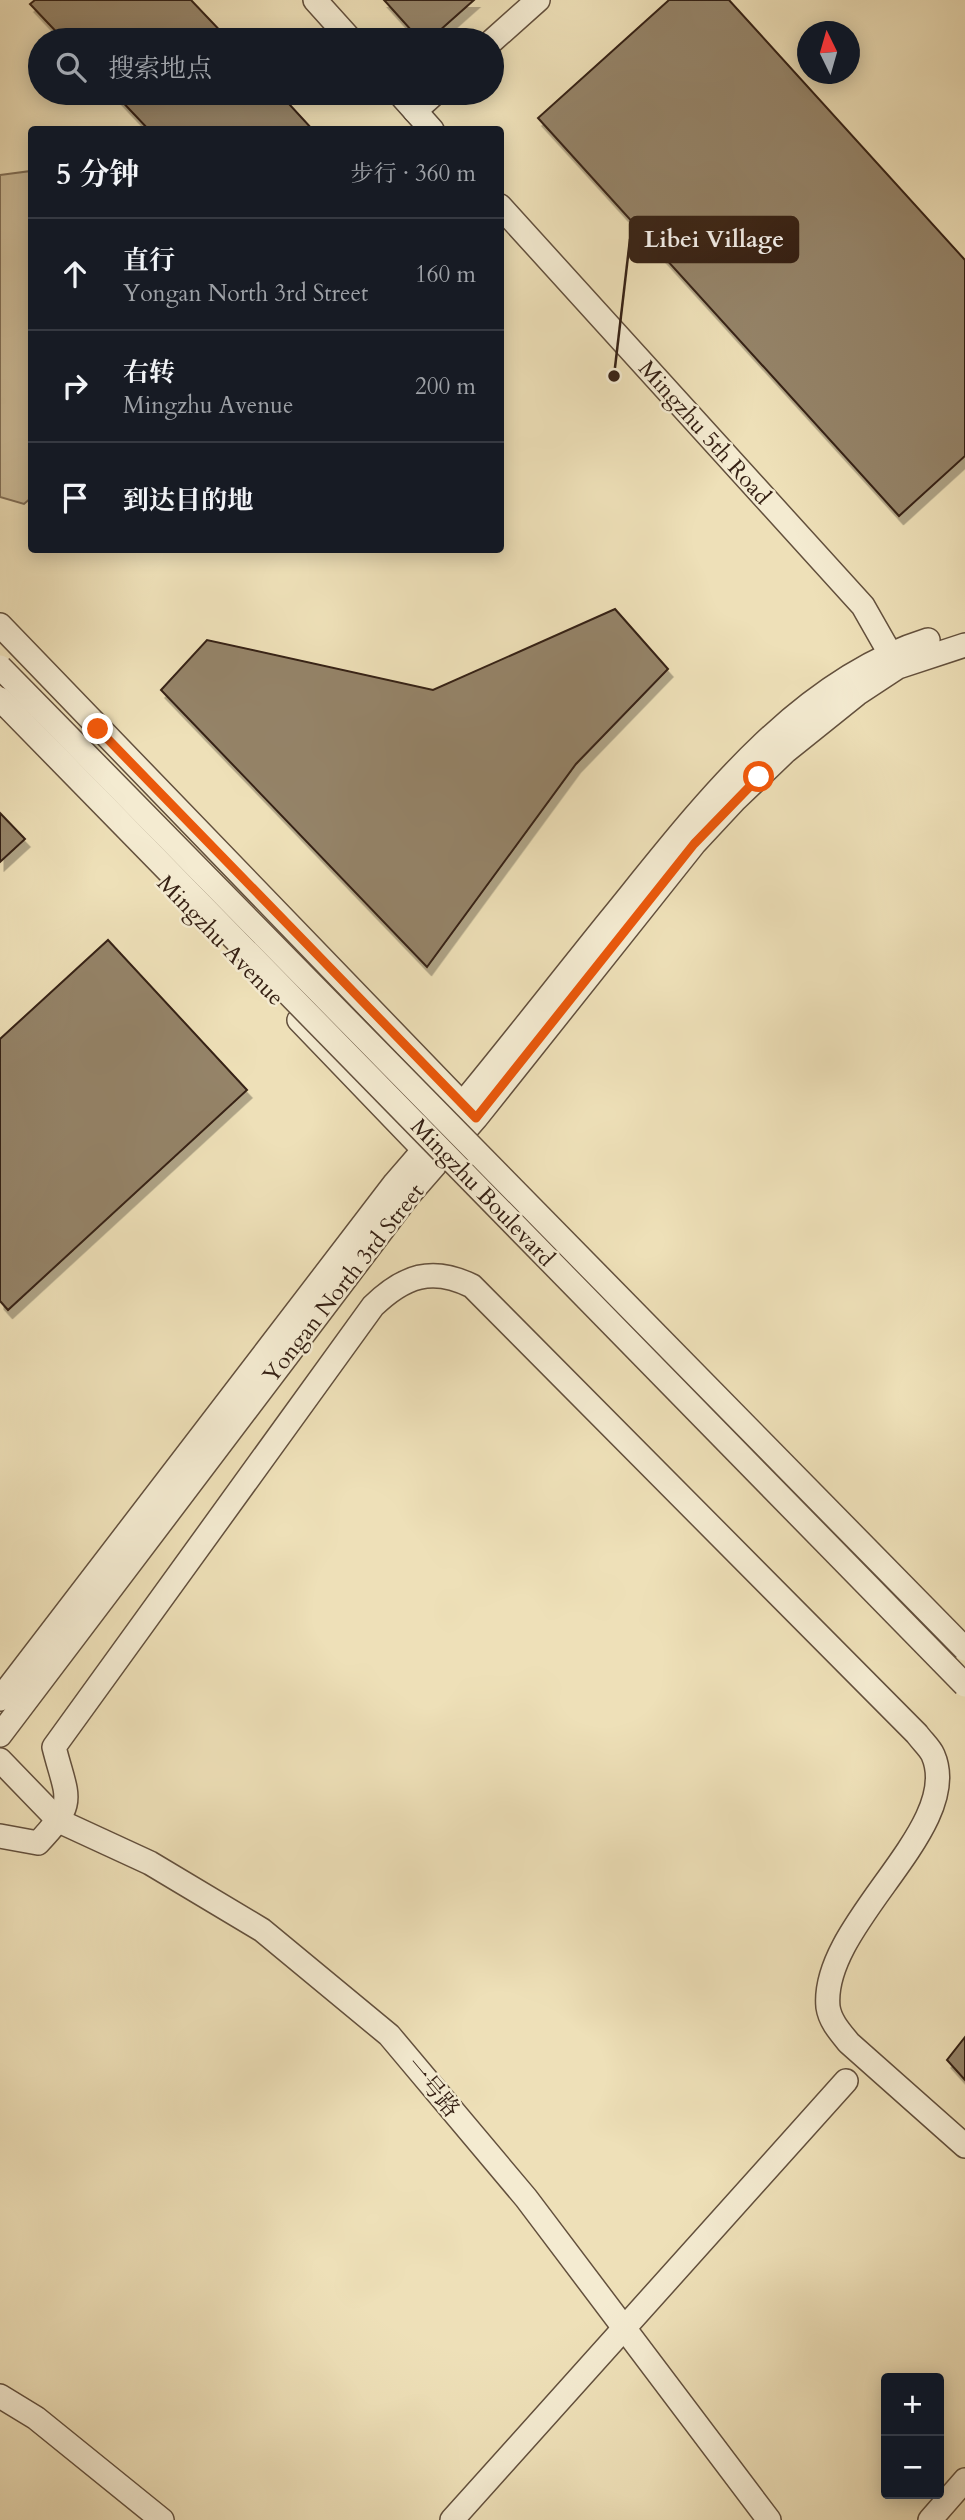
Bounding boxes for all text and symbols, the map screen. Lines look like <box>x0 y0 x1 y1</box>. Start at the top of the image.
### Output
north arrow <box>797 21 860 84</box>
search box <box>28 28 504 105</box>
icon: search <box>52 48 90 86</box>
text: 搜索地点 <box>108 51 212 86</box>
text: 5 分钟 <box>56 154 139 195</box>
text: 步行 · 360 m <box>351 158 476 189</box>
callout: Libei Village <box>630 217 798 262</box>
text: Libei Village <box>644 223 784 256</box>
text: 直行 <box>123 243 175 278</box>
icon: ahead <box>56 255 94 293</box>
text: 160 m <box>415 259 476 290</box>
text: Yongan North 3rd Street <box>123 278 368 309</box>
street label: Mingzhu 5th Road <box>631 354 778 512</box>
text: 右转 <box>123 355 175 390</box>
icon: right <box>56 367 94 405</box>
text: 200 m <box>415 371 476 402</box>
text: Mingzhu Avenue <box>123 390 293 421</box>
icon: arrive <box>56 479 94 517</box>
text: 到达目的地 <box>123 483 253 518</box>
route end <box>82 713 113 744</box>
route start <box>743 761 774 792</box>
street label: Mingzhu Avenue <box>150 868 291 1012</box>
street label: Mingzhu Boulevard <box>404 1111 562 1274</box>
street label: Yongan North 3rd Street <box>256 1177 431 1389</box>
street label: 一号路 <box>399 2051 467 2124</box>
map controls <box>881 2373 944 2499</box>
button: + <box>881 2373 944 2436</box>
button: − <box>881 2436 944 2499</box>

